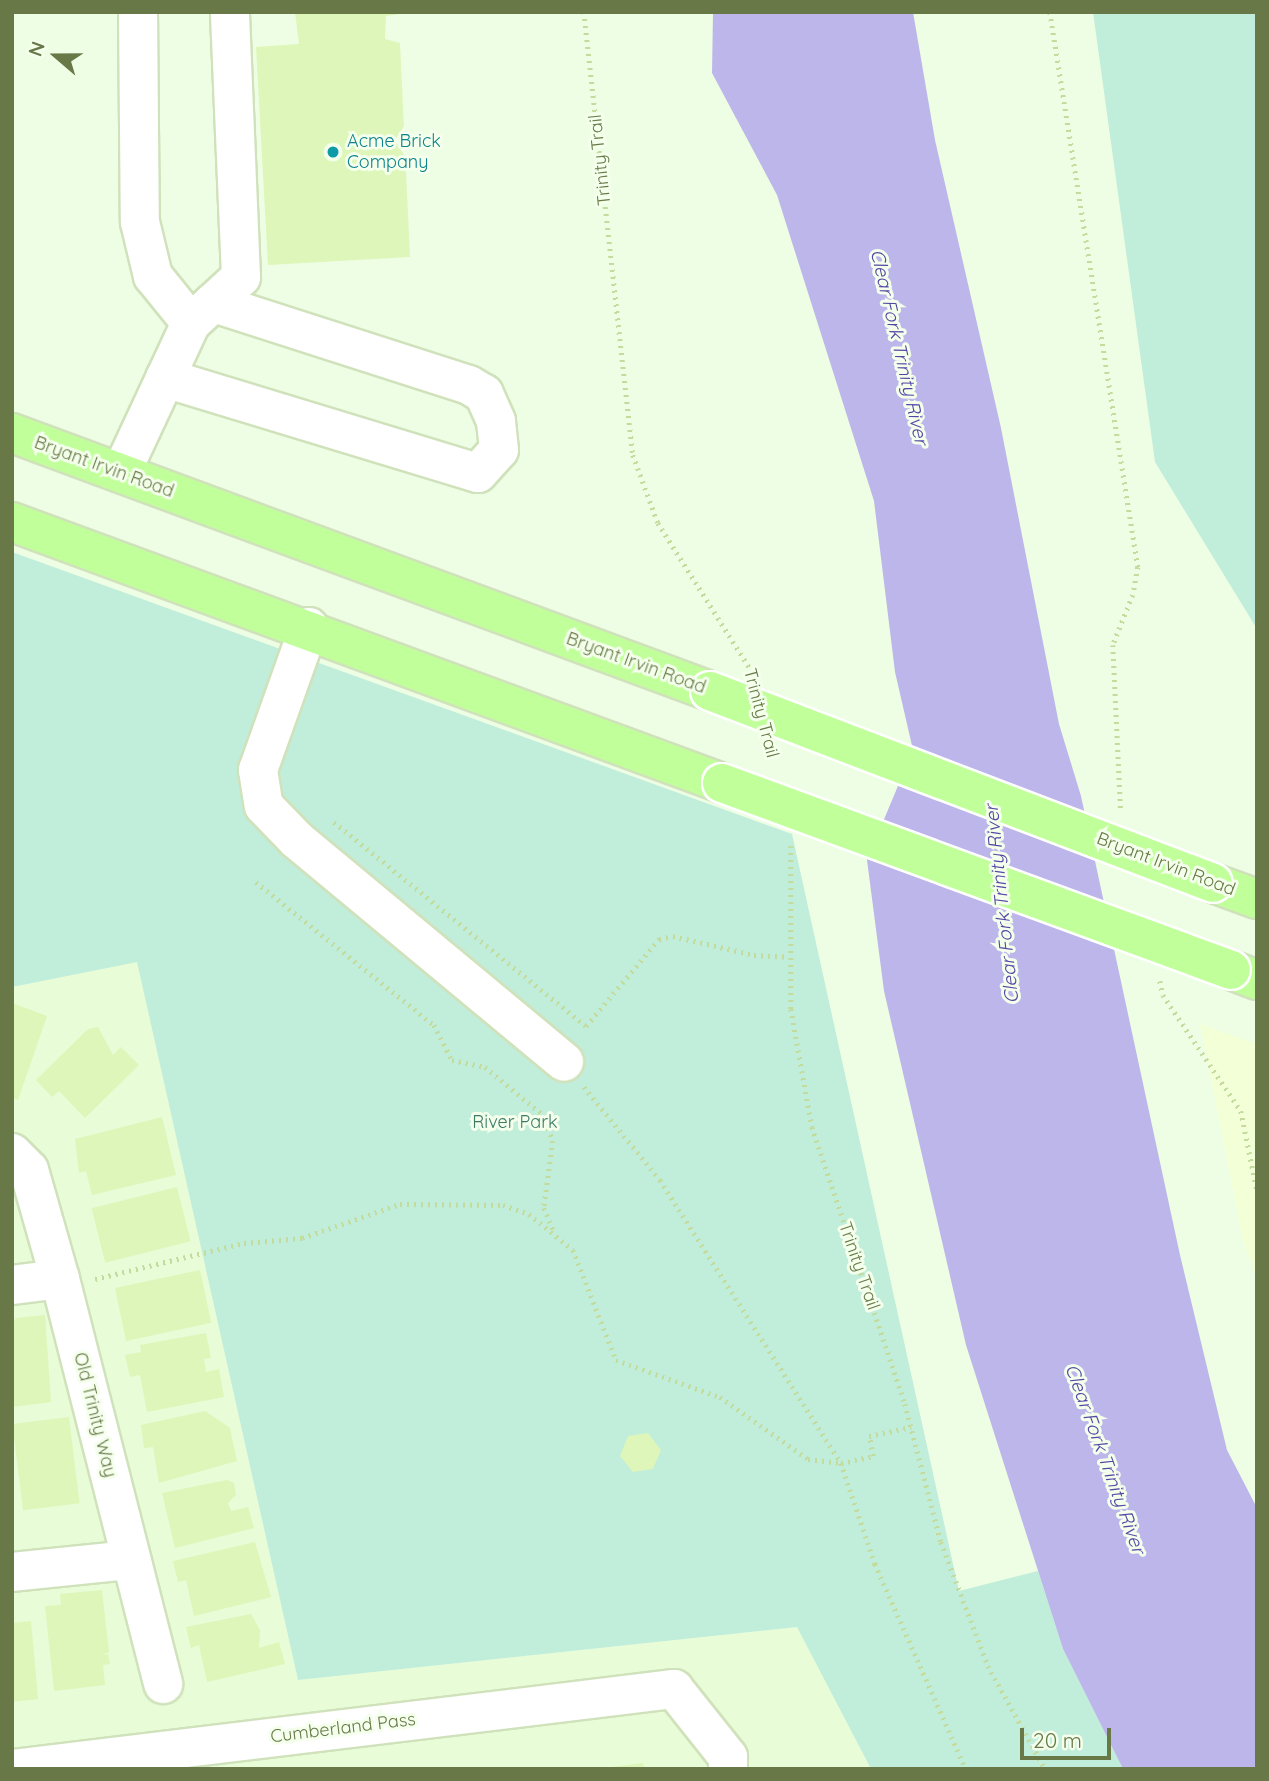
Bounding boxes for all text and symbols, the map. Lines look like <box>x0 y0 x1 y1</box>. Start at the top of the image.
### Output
north arrow <box>21 21 91 91</box>
text: N <box>23 38 50 59</box>
street label: Trinity Trail <box>584 113 616 207</box>
place label: Acme Brick Company <box>347 131 441 174</box>
marker: Acme Brick Company <box>325 144 341 160</box>
water label: Clear Fork Trinity River <box>865 247 933 447</box>
street label: Bryant Irvin Road <box>31 432 177 502</box>
street label: Bryant Irvin Road <box>563 628 709 698</box>
street label: Trinity Trail <box>739 666 783 760</box>
water label: Clear Fork Trinity River <box>980 803 1024 1005</box>
street label: Bryant Irvin Road <box>1094 828 1238 900</box>
park label: River Park <box>472 1111 558 1133</box>
street label: Trinity Trail <box>834 1219 884 1313</box>
street label: Old Trinity Way <box>69 1350 121 1480</box>
water label: Clear Fork Trinity River <box>1060 1361 1150 1557</box>
street label: Cumberland Pass <box>269 1708 417 1748</box>
scale bar <box>1024 1714 1115 1758</box>
text: 20 m <box>1033 1727 1082 1753</box>

